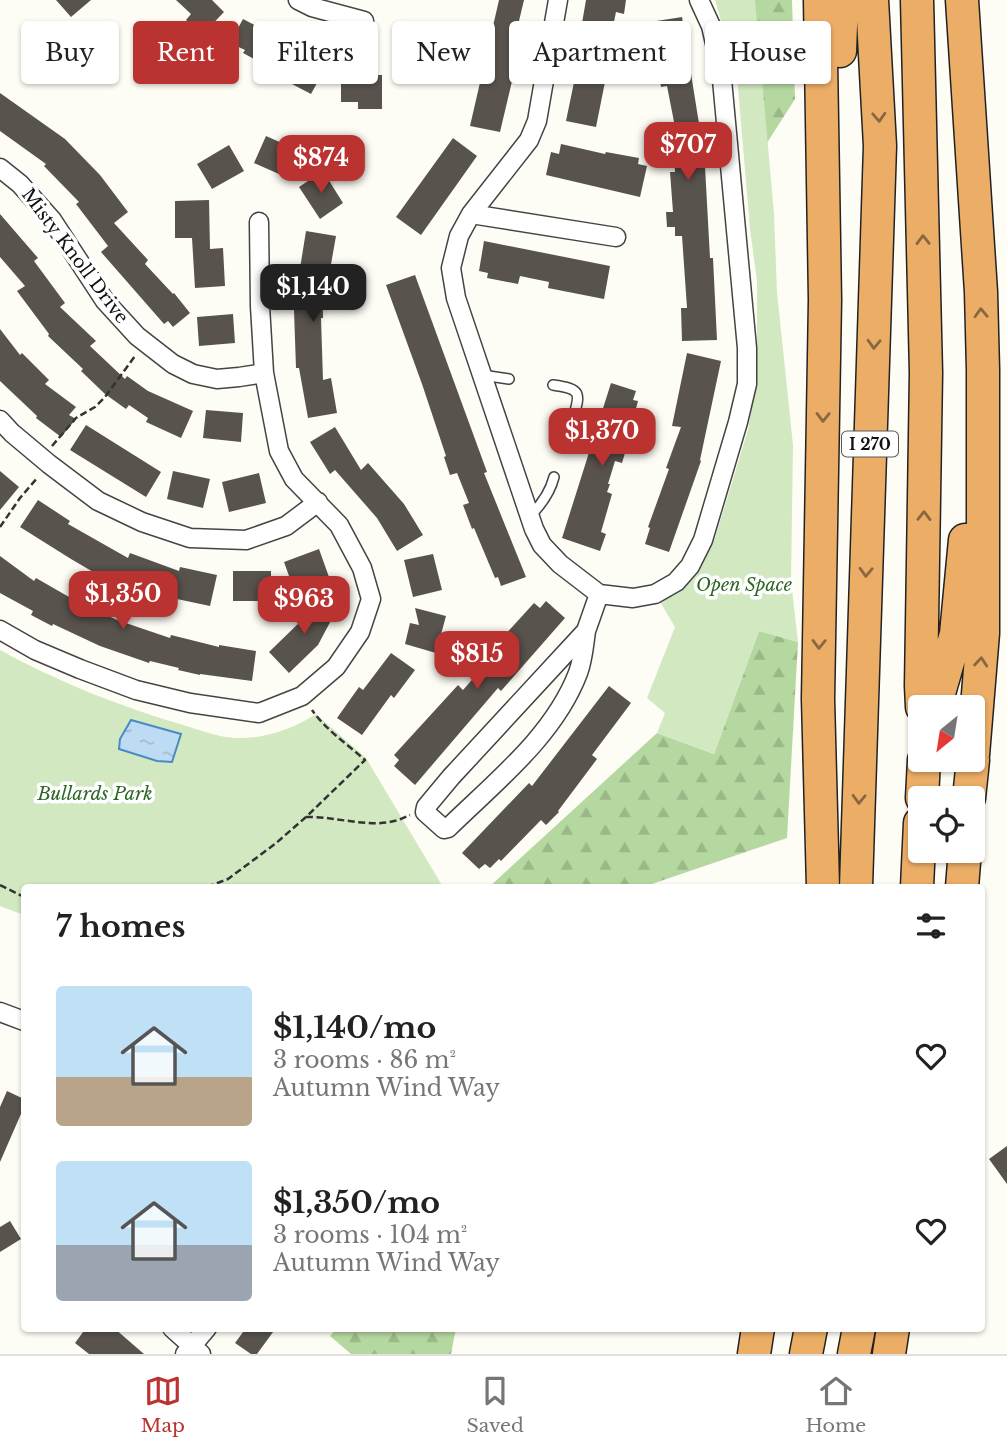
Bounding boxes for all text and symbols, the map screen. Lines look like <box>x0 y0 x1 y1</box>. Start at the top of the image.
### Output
chip: Buy <box>21 21 119 84</box>
chip: Rent <box>133 21 239 84</box>
chip: Filters <box>253 21 378 84</box>
chip: New <box>392 21 495 84</box>
chip: Apartment <box>509 21 691 84</box>
chip: House <box>705 21 831 84</box>
one-way arrow <box>871 112 886 123</box>
pin: $707 <box>647 122 729 182</box>
text: $707 <box>660 131 716 159</box>
pin: $874 <box>280 136 362 195</box>
text: $874 <box>293 144 349 172</box>
street label: Misty Knoll Drive <box>17 184 133 328</box>
one-way arrow <box>915 234 931 245</box>
pin: $1,140 <box>256 264 370 324</box>
text: $1,140 <box>276 273 350 301</box>
one-way arrow <box>974 307 989 318</box>
one-way arrow <box>866 339 881 350</box>
pin: $1,370 <box>545 408 659 468</box>
one-way arrow <box>815 412 831 423</box>
text: $1,370 <box>565 417 639 445</box>
road number: I 270 <box>842 432 898 457</box>
one-way arrow <box>916 511 932 521</box>
one-way arrow <box>859 567 874 578</box>
pin: $1,350 <box>66 572 180 631</box>
park label: Open Space <box>696 574 792 596</box>
pin: $963 <box>263 576 345 636</box>
text: $1,350 <box>85 580 161 608</box>
text: $963 <box>274 585 334 613</box>
pin: $815 <box>436 632 518 691</box>
text: $815 <box>450 640 504 668</box>
one-way arrow <box>811 640 827 650</box>
one-way arrow <box>973 657 988 668</box>
north arrow <box>908 695 985 772</box>
map controls <box>908 695 985 863</box>
park label: Bullards Park <box>37 783 152 805</box>
button: locate <box>908 786 985 863</box>
one-way arrow <box>851 794 866 805</box>
icon: filters <box>912 907 950 945</box>
text: 7 homes <box>56 908 185 945</box>
text: $1,140/mo <box>273 1009 436 1046</box>
icon: home <box>112 1014 196 1098</box>
icon: heart <box>912 1037 950 1075</box>
text: 3 rooms · 86 m² <box>273 1046 456 1074</box>
text: Autumn Wind Way <box>273 1074 500 1102</box>
text: $1,350/mo <box>273 1184 440 1221</box>
icon: home <box>112 1189 196 1273</box>
icon: heart <box>912 1212 950 1250</box>
text: 3 rooms · 104 m² <box>273 1221 467 1249</box>
text: Autumn Wind Way <box>273 1249 500 1277</box>
tab: Map <box>141 1372 185 1437</box>
tab: Saved <box>467 1372 524 1437</box>
tab: Home <box>805 1372 866 1437</box>

